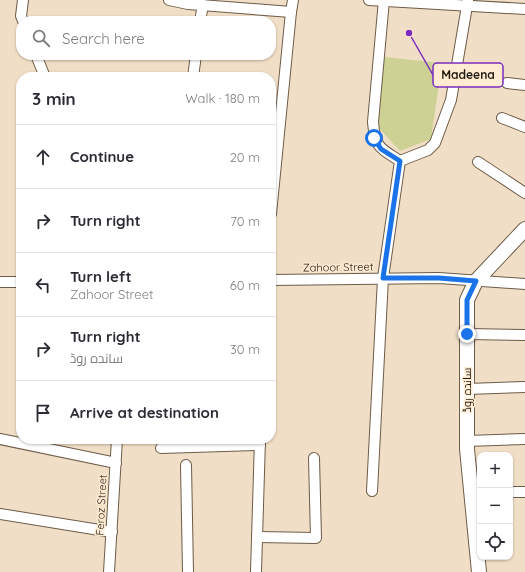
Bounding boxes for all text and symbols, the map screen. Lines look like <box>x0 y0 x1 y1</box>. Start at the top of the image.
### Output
search box <box>16 16 276 60</box>
icon: search <box>30 27 52 49</box>
text: Search here <box>62 29 145 48</box>
callout: Madeena <box>433 63 503 87</box>
text: Madeena <box>441 67 495 82</box>
text: 3 min <box>32 88 76 109</box>
text: Walk · 180 m <box>185 90 260 106</box>
route start <box>365 129 383 147</box>
icon: ahead <box>32 146 54 168</box>
text: Continue <box>70 147 134 166</box>
text: 20 m <box>230 149 260 165</box>
icon: right <box>32 210 54 232</box>
text: Turn right <box>70 211 141 230</box>
text: 70 m <box>230 213 260 229</box>
street label: Zahoor Street <box>303 259 374 275</box>
text: Turn left <box>70 267 132 286</box>
icon: left <box>32 274 54 296</box>
text: 60 m <box>230 277 260 293</box>
text: Zahoor Street <box>70 286 153 302</box>
route end <box>458 325 476 343</box>
text: Turn right <box>70 327 141 346</box>
icon: right <box>32 338 54 360</box>
text: 30 m <box>230 341 260 357</box>
text: ساندہ روڈ <box>70 350 123 366</box>
street label: ساندہ روڈ <box>460 368 474 412</box>
icon: arrive <box>32 402 54 424</box>
text: Arrive at destination <box>70 403 219 422</box>
map controls <box>477 452 513 560</box>
button: + <box>477 452 513 488</box>
street label: Feroz Street <box>92 474 110 536</box>
button: − <box>477 488 513 524</box>
button: locate <box>477 524 513 560</box>

